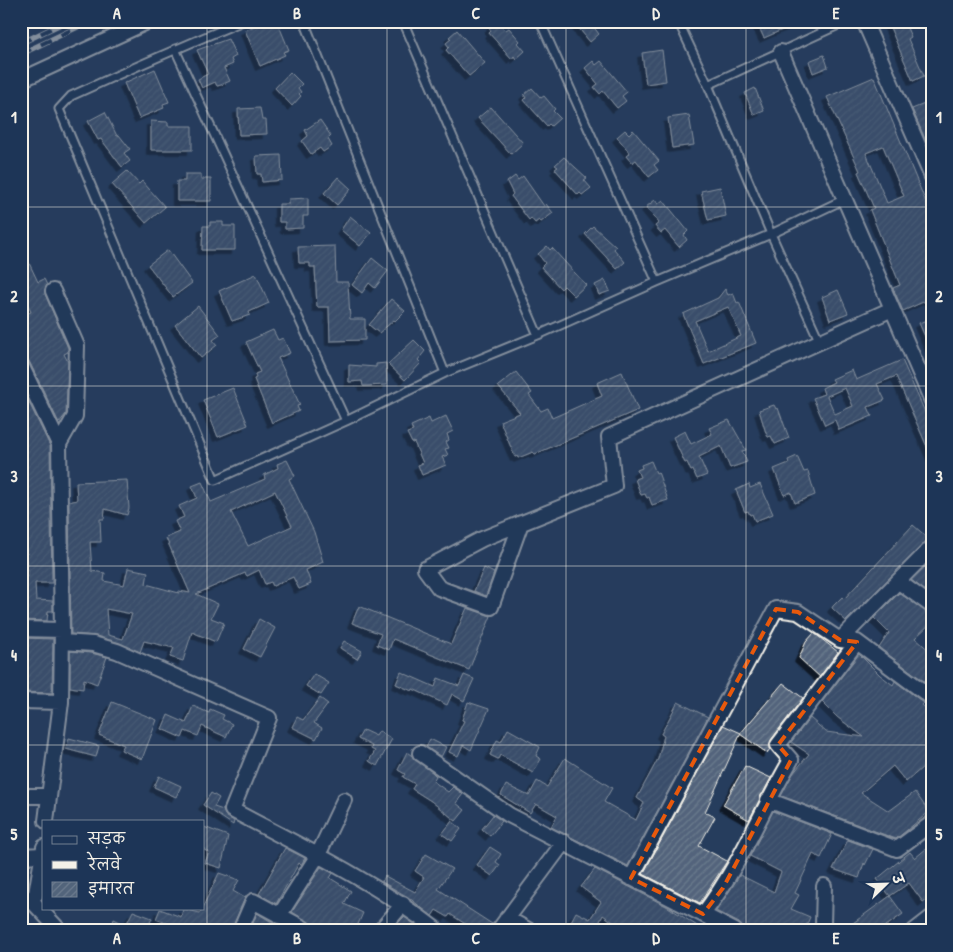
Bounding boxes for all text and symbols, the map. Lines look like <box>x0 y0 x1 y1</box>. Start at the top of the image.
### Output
text: A <box>113 2 121 24</box>
text: B <box>293 2 301 24</box>
text: C <box>472 2 481 24</box>
text: D <box>652 2 660 24</box>
text: E <box>832 2 840 24</box>
text: 1 <box>11 106 17 128</box>
text: 1 <box>936 106 942 128</box>
text: 2 <box>10 285 18 307</box>
text: 2 <box>935 285 943 307</box>
text: 3 <box>10 465 18 487</box>
text: 3 <box>935 465 943 487</box>
text: 4 <box>11 644 17 666</box>
text: 4 <box>936 644 942 666</box>
legend <box>42 820 205 910</box>
text: 5 <box>11 823 18 845</box>
text: 5 <box>936 823 943 845</box>
text: सड़क <box>87 828 126 849</box>
text: रेलवे <box>86 851 122 875</box>
north arrow <box>860 860 910 910</box>
text: उ <box>887 869 910 888</box>
text: इमारत <box>88 878 135 899</box>
text: A <box>113 927 121 949</box>
text: B <box>293 927 301 949</box>
text: C <box>472 927 481 949</box>
text: D <box>652 927 660 949</box>
text: E <box>832 927 840 949</box>

